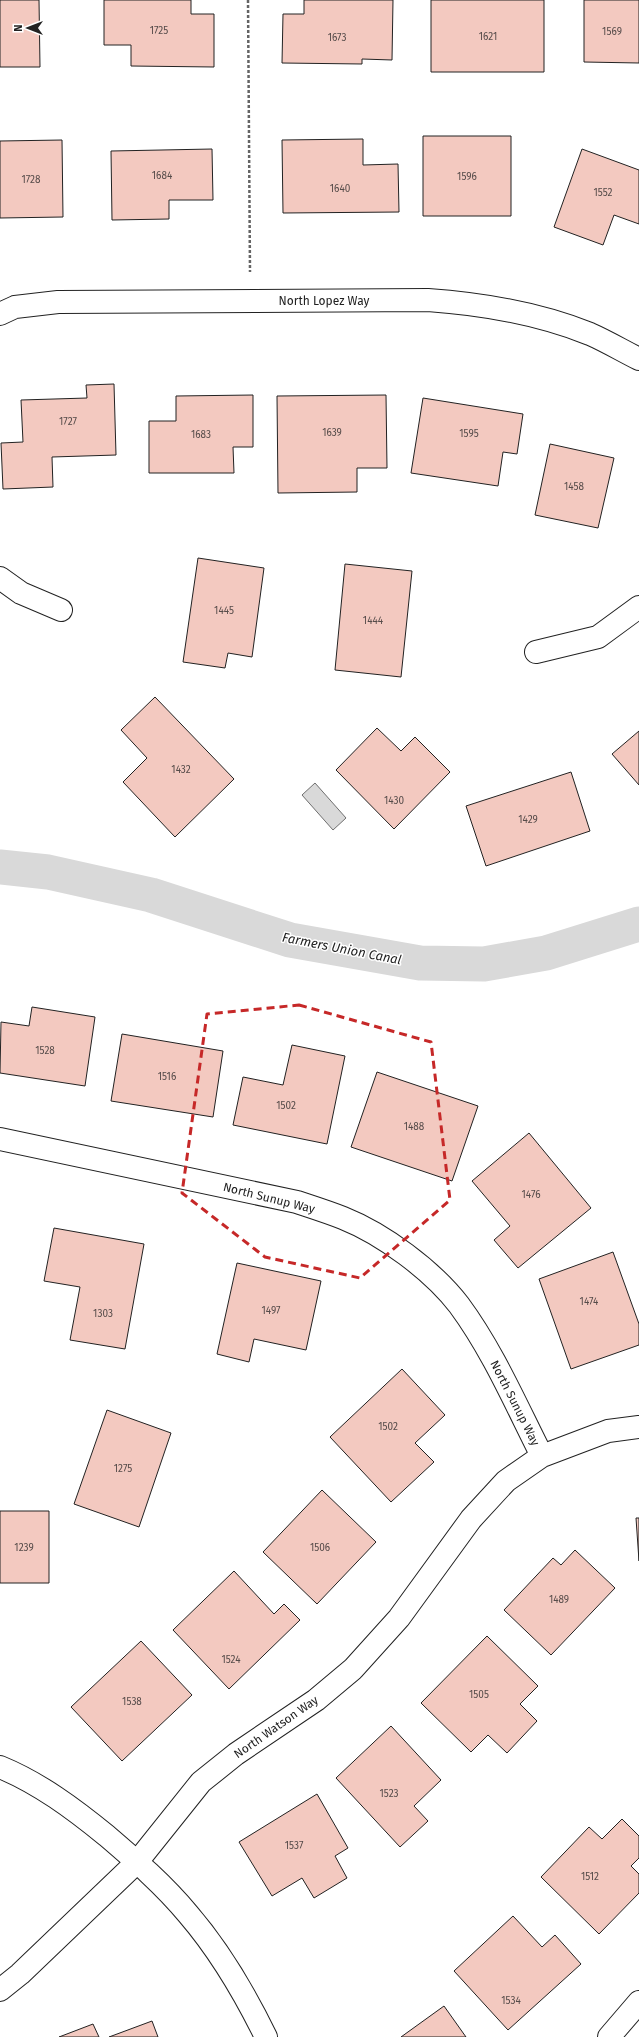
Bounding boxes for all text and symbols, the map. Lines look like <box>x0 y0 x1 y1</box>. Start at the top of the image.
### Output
north arrow <box>8 8 48 48</box>
text: N <box>12 24 25 32</box>
house number: 1725 <box>150 25 168 37</box>
house number: 1569 <box>602 26 622 38</box>
house number: 1621 <box>479 31 497 43</box>
house number: 1673 <box>328 32 346 44</box>
house number: 1684 <box>152 170 173 182</box>
house number: 1596 <box>457 171 477 183</box>
house number: 1728 <box>21 174 41 186</box>
house number: 1640 <box>330 183 351 195</box>
house number: 1552 <box>593 187 613 199</box>
street label: North Lopez Way <box>279 294 370 308</box>
house number: 1727 <box>59 416 78 428</box>
house number: 1639 <box>322 427 342 439</box>
house number: 1595 <box>459 428 479 440</box>
house number: 1683 <box>191 429 211 441</box>
house number: 1458 <box>564 481 585 493</box>
house number: 1445 <box>214 605 234 617</box>
house number: 1444 <box>363 615 384 627</box>
house number: 1432 <box>171 764 191 776</box>
house number: 1430 <box>384 795 404 807</box>
house number: 1429 <box>518 814 538 826</box>
water label: Farmers Union Canal <box>281 930 403 967</box>
house number: 1528 <box>35 1045 55 1057</box>
house number: 1516 <box>158 1071 176 1083</box>
house number: 1502 <box>276 1100 296 1112</box>
house number: 1488 <box>404 1121 425 1133</box>
street label: North Sunup Way <box>222 1180 316 1216</box>
house number: 1476 <box>522 1189 540 1201</box>
house number: 1474 <box>580 1296 599 1308</box>
house number: 1497 <box>262 1305 281 1317</box>
house number: 1303 <box>93 1308 113 1320</box>
street label: North Sunup Way <box>487 1358 543 1448</box>
house number: 1502 <box>378 1421 398 1433</box>
house number: 1275 <box>114 1463 132 1475</box>
house number: 1239 <box>14 1542 34 1554</box>
house number: 1506 <box>310 1542 330 1554</box>
house number: 1489 <box>549 1594 569 1606</box>
house number: 1524 <box>221 1654 241 1666</box>
house number: 1505 <box>469 1689 489 1701</box>
street label: North Watson Way <box>231 1693 321 1761</box>
house number: 1538 <box>122 1696 142 1708</box>
house number: 1523 <box>379 1788 399 1800</box>
house number: 1537 <box>285 1840 304 1852</box>
house number: 1512 <box>581 1871 599 1883</box>
house number: 1534 <box>501 1995 521 2007</box>

